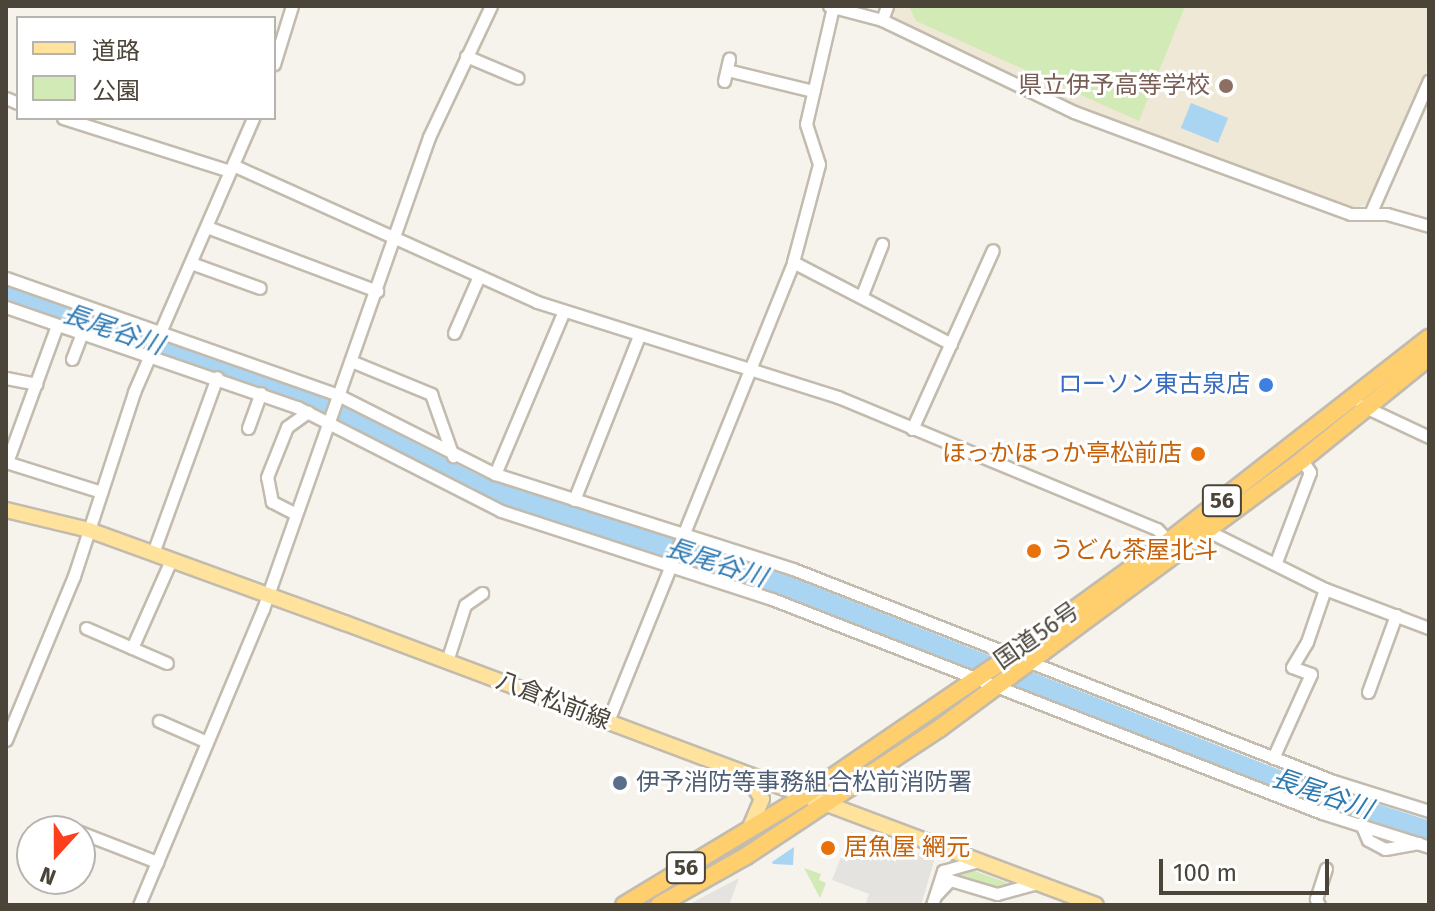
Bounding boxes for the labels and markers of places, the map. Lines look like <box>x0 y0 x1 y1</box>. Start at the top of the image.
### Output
place label: 県立伊予高等学校 <box>1018 72 1210 100</box>
marker: 県立伊予高等学校 <box>1217 77 1235 95</box>
place label: ローソン東古泉店 <box>1058 371 1250 399</box>
marker: ローソン東古泉店 <box>1257 376 1275 394</box>
place label: ほっかほっか亭松前店 <box>942 440 1182 468</box>
marker: ほっかほっか亭松前店 <box>1189 445 1207 463</box>
place label: うどん茶屋北斗 <box>1050 537 1218 565</box>
marker: うどん茶屋北斗 <box>1025 542 1043 560</box>
place label: 伊予消防等事務組合松前消防署 <box>636 769 972 797</box>
marker: 伊予消防等事務組合松前消防署 <box>611 774 629 792</box>
place label: 居魚屋 網元 <box>844 834 970 862</box>
marker: 居魚屋 網元 <box>819 839 837 857</box>

